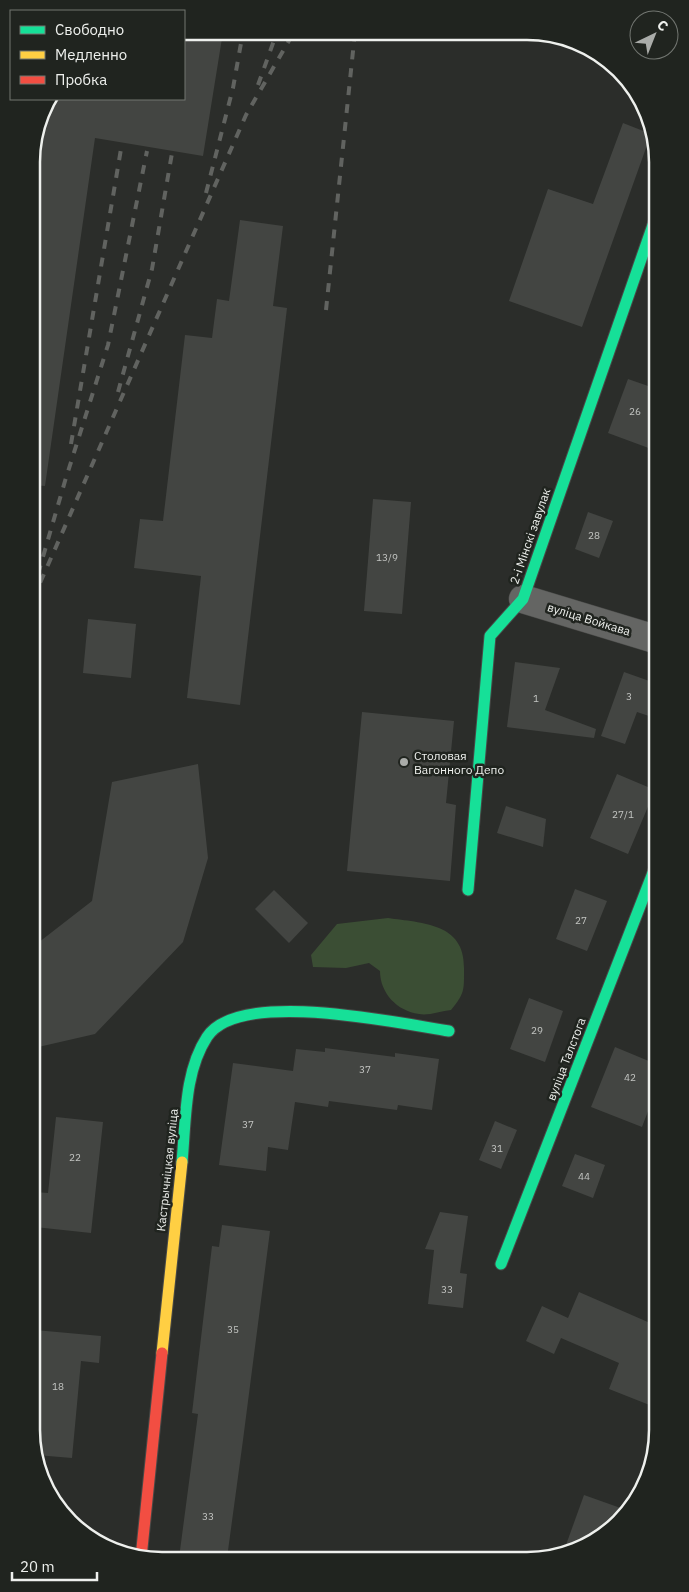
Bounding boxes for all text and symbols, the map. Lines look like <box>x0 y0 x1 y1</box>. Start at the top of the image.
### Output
legend <box>10 10 185 100</box>
north arrow <box>629 10 679 60</box>
text: С <box>653 16 672 35</box>
text: Свободно <box>55 20 124 39</box>
text: Медленно <box>55 45 127 64</box>
text: Пробка <box>55 70 107 89</box>
house number: 26 <box>629 405 641 418</box>
street label: 2-і Мінскі завулак <box>507 486 554 586</box>
house number: 28 <box>588 529 600 542</box>
house number: 13/9 <box>376 551 398 564</box>
street label: вуліца Войкава <box>546 599 633 639</box>
house number: 3 <box>626 690 632 703</box>
house number: 1 <box>533 692 539 705</box>
place label: Столовая Вагонного Депо <box>414 748 504 777</box>
marker: Столовая Вагонного Депо <box>398 756 410 768</box>
house number: 27/1 <box>612 808 634 821</box>
house number: 27 <box>575 914 587 927</box>
street label: вуліца Талстога <box>543 1015 589 1103</box>
house number: 29 <box>531 1024 543 1037</box>
house number: 37 <box>359 1063 371 1076</box>
house number: 42 <box>624 1071 636 1084</box>
street label: Кастрычніцкая вуліца <box>153 1107 181 1232</box>
house number: 37 <box>242 1118 254 1131</box>
house number: 31 <box>491 1142 503 1155</box>
house number: 22 <box>69 1151 81 1164</box>
house number: 44 <box>578 1170 590 1183</box>
house number: 33 <box>441 1283 453 1296</box>
house number: 35 <box>227 1323 239 1336</box>
house number: 18 <box>52 1380 64 1393</box>
house number: 33 <box>202 1510 214 1523</box>
scale bar <box>12 1550 98 1582</box>
text: 20 m <box>20 1557 55 1576</box>

